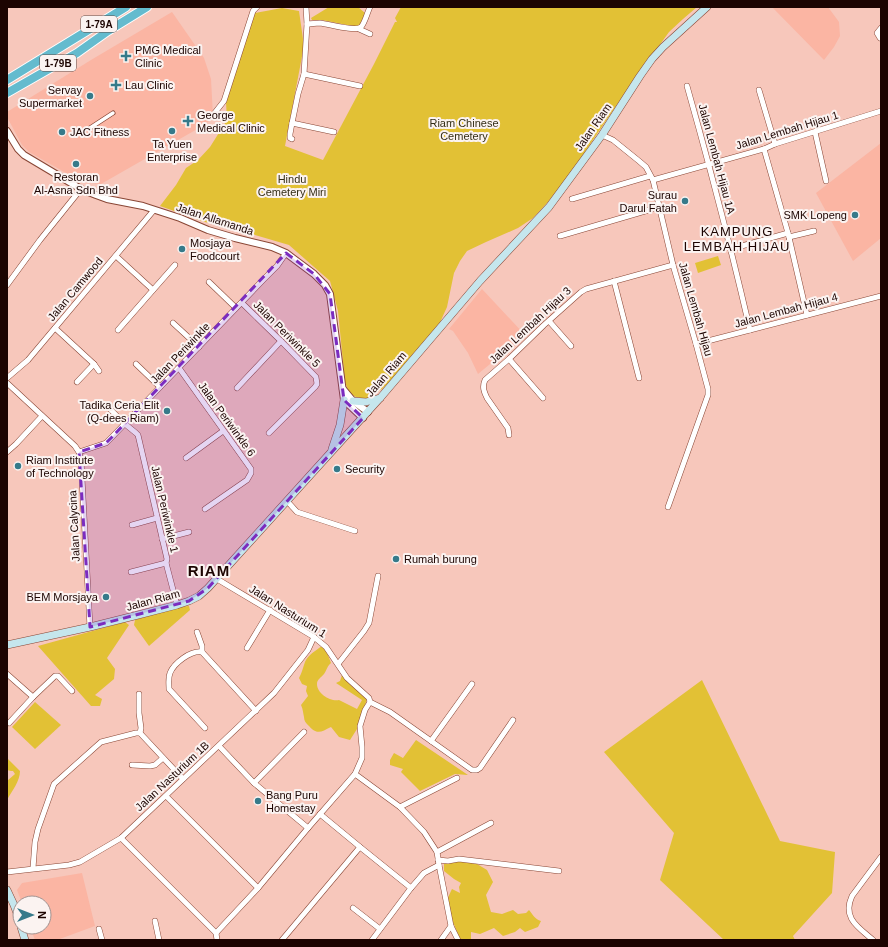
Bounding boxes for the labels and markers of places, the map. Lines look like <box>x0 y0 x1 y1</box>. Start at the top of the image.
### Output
place label: PMG Medical Clinic <box>135 44 201 69</box>
marker: PMG Medical Clinic <box>120 50 132 62</box>
marker: Lau Clinic <box>110 79 122 91</box>
place label: Lau Clinic <box>125 79 174 91</box>
place label: Servay Supermarket <box>19 84 82 109</box>
marker: Servay Supermarket <box>85 91 95 101</box>
place label: George Medical Clinic <box>197 109 265 134</box>
marker: George Medical Clinic <box>182 115 194 127</box>
place label: JAC Fitness <box>70 126 130 138</box>
marker: Ta Yuen Enterprise <box>167 126 177 136</box>
marker: JAC Fitness <box>57 127 67 137</box>
place label: Ta Yuen Enterprise <box>147 138 197 163</box>
marker: Restoran Al-Asna Sdn Bhd <box>71 159 81 169</box>
place label: Restoran Al-Asna Sdn Bhd <box>34 171 118 196</box>
place label: Surau Darul Fatah <box>620 189 677 214</box>
marker: Surau Darul Fatah <box>680 196 690 206</box>
place label: SMK Lopeng <box>783 209 847 221</box>
marker: SMK Lopeng <box>850 210 860 220</box>
place label: Mosjaya Foodcourt <box>190 237 240 262</box>
marker: Mosjaya Foodcourt <box>177 244 187 254</box>
place label: Tadika Ceria Elit (Q-dees Riam) <box>80 399 159 424</box>
marker: Tadika Ceria Elit (Q-dees Riam) <box>162 406 172 416</box>
place label: Riam Institute of Technology <box>26 454 94 479</box>
marker: Riam Institute of Technology <box>13 461 23 471</box>
place label: Security <box>345 463 385 475</box>
marker: Security <box>332 464 342 474</box>
place label: Rumah burung <box>404 553 477 565</box>
marker: Rumah burung <box>391 554 401 564</box>
place label: BEM Morsjaya <box>26 591 99 603</box>
marker: BEM Morsjaya <box>101 592 111 602</box>
place label: Bang Puru Homestay <box>266 789 318 814</box>
marker: Bang Puru Homestay <box>253 796 263 806</box>

